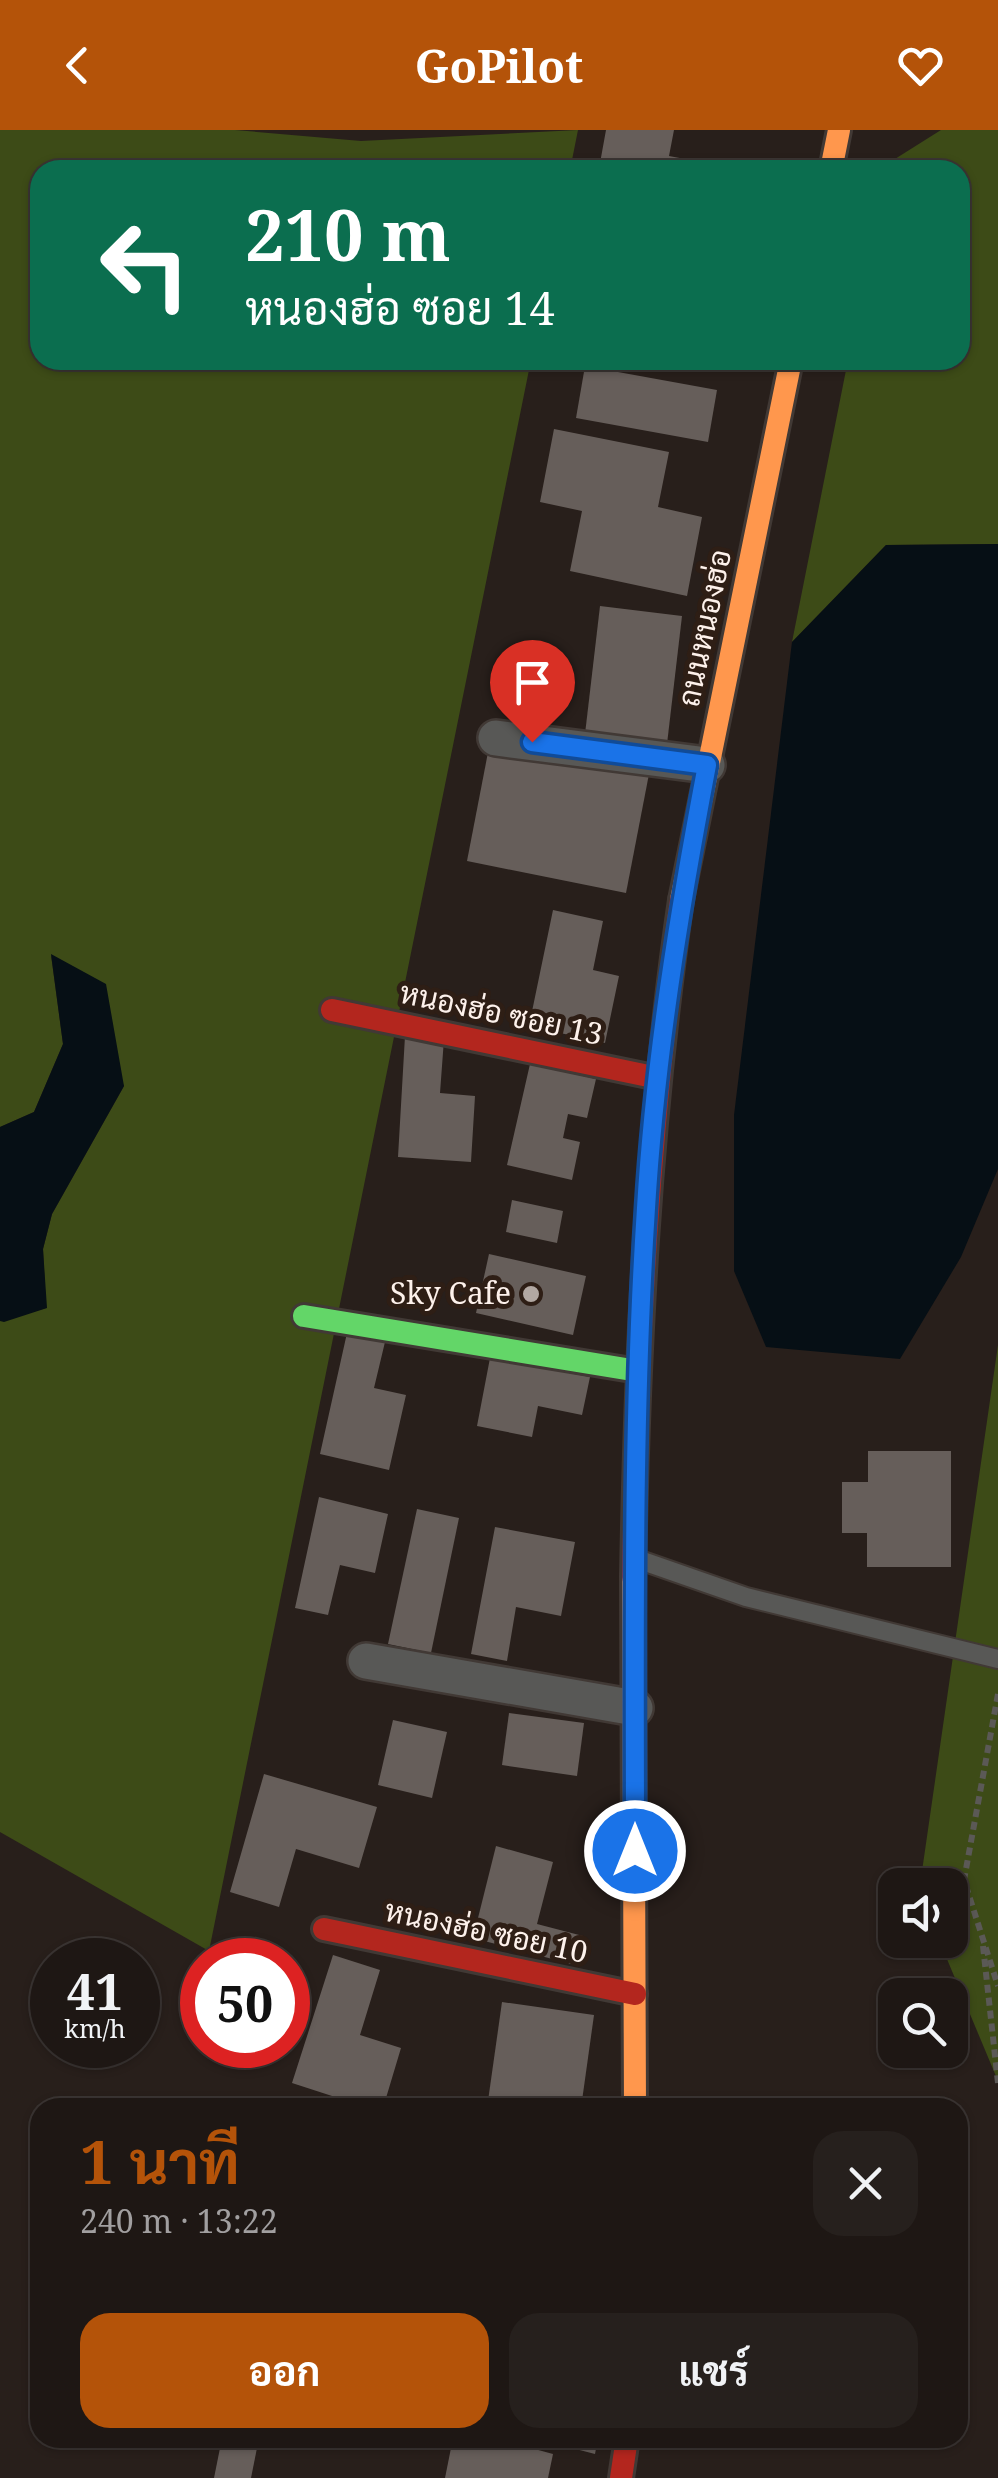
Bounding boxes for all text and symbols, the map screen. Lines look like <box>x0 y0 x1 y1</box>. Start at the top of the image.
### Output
text: GoPilot <box>415 35 583 96</box>
icon: back <box>50 38 105 93</box>
icon: heart <box>893 38 948 93</box>
text: 210 m <box>245 186 451 282</box>
icon: left <box>80 200 210 330</box>
text: หนองฮ่อ ซอย 14 <box>245 277 555 338</box>
street label: ถนนหนองฮ่อ <box>667 545 740 710</box>
pin <box>490 640 575 743</box>
icon: arrive <box>505 655 560 710</box>
street label: หนองฮ่อ ซอย 13 <box>396 971 607 1054</box>
place label: Sky Cafe <box>390 1272 511 1313</box>
marker: Sky Cafe <box>520 1283 542 1305</box>
position arrow <box>583 1799 687 1903</box>
map controls <box>878 1868 968 2068</box>
button: sound <box>878 1868 968 1958</box>
street label: หนองฮ่อ ซอย 10 <box>381 1889 592 1972</box>
speed limit sign: 50 <box>180 1938 310 2068</box>
text: 41 <box>67 1957 123 2025</box>
button: search <box>878 1978 968 2068</box>
text: km/h <box>64 2011 126 2045</box>
text: 1 นาที <box>80 2120 240 2202</box>
button: close <box>813 2131 918 2236</box>
text: 240 m · 13:22 <box>80 2199 278 2242</box>
button: ออก <box>80 2313 489 2428</box>
button: แชร์ <box>509 2313 918 2428</box>

